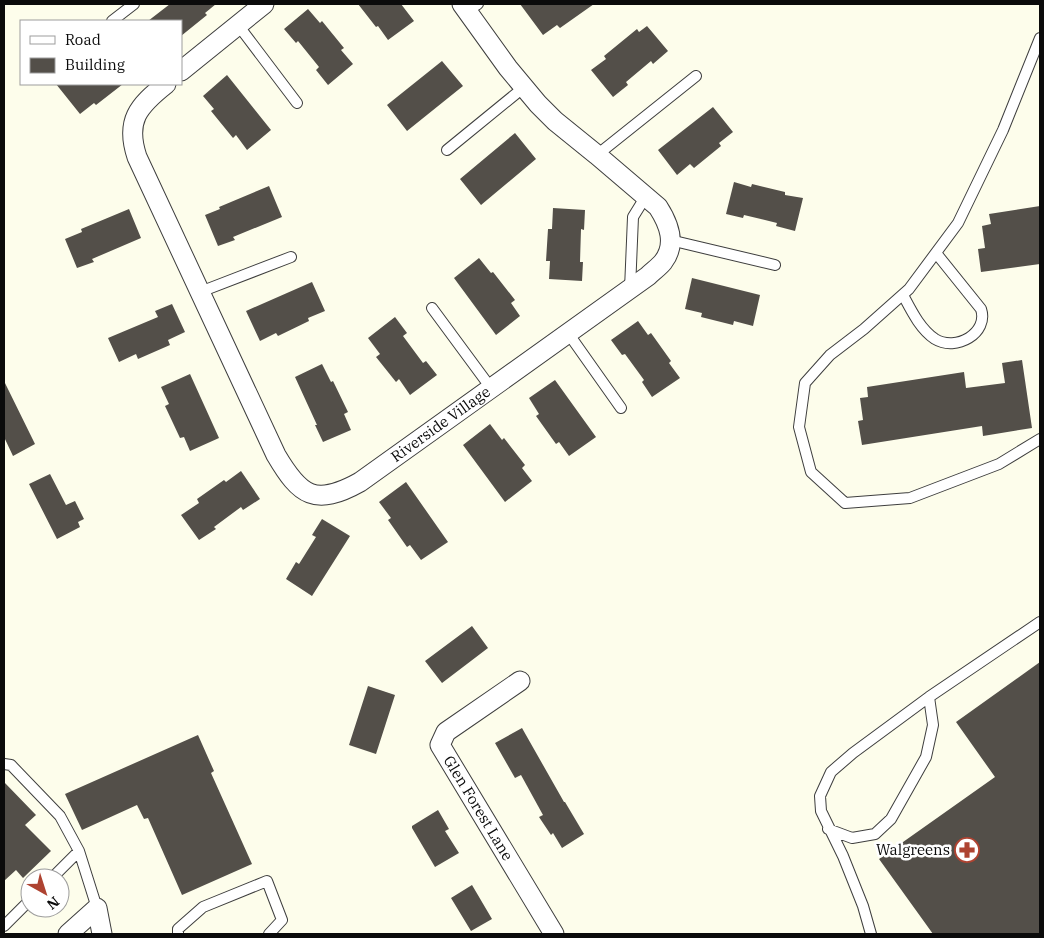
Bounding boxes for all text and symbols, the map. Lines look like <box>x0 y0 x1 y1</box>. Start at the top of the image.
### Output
legend <box>20 20 182 85</box>
text: Road <box>65 30 101 49</box>
text: Building <box>65 55 125 74</box>
street label: Riverside Village <box>387 382 494 466</box>
street label: Glen Forest Lane <box>440 752 517 864</box>
pharmacy icon: Walgreens <box>954 837 980 863</box>
place label: Walgreens <box>876 840 950 859</box>
north arrow <box>20 868 70 918</box>
text: N <box>43 893 63 914</box>

